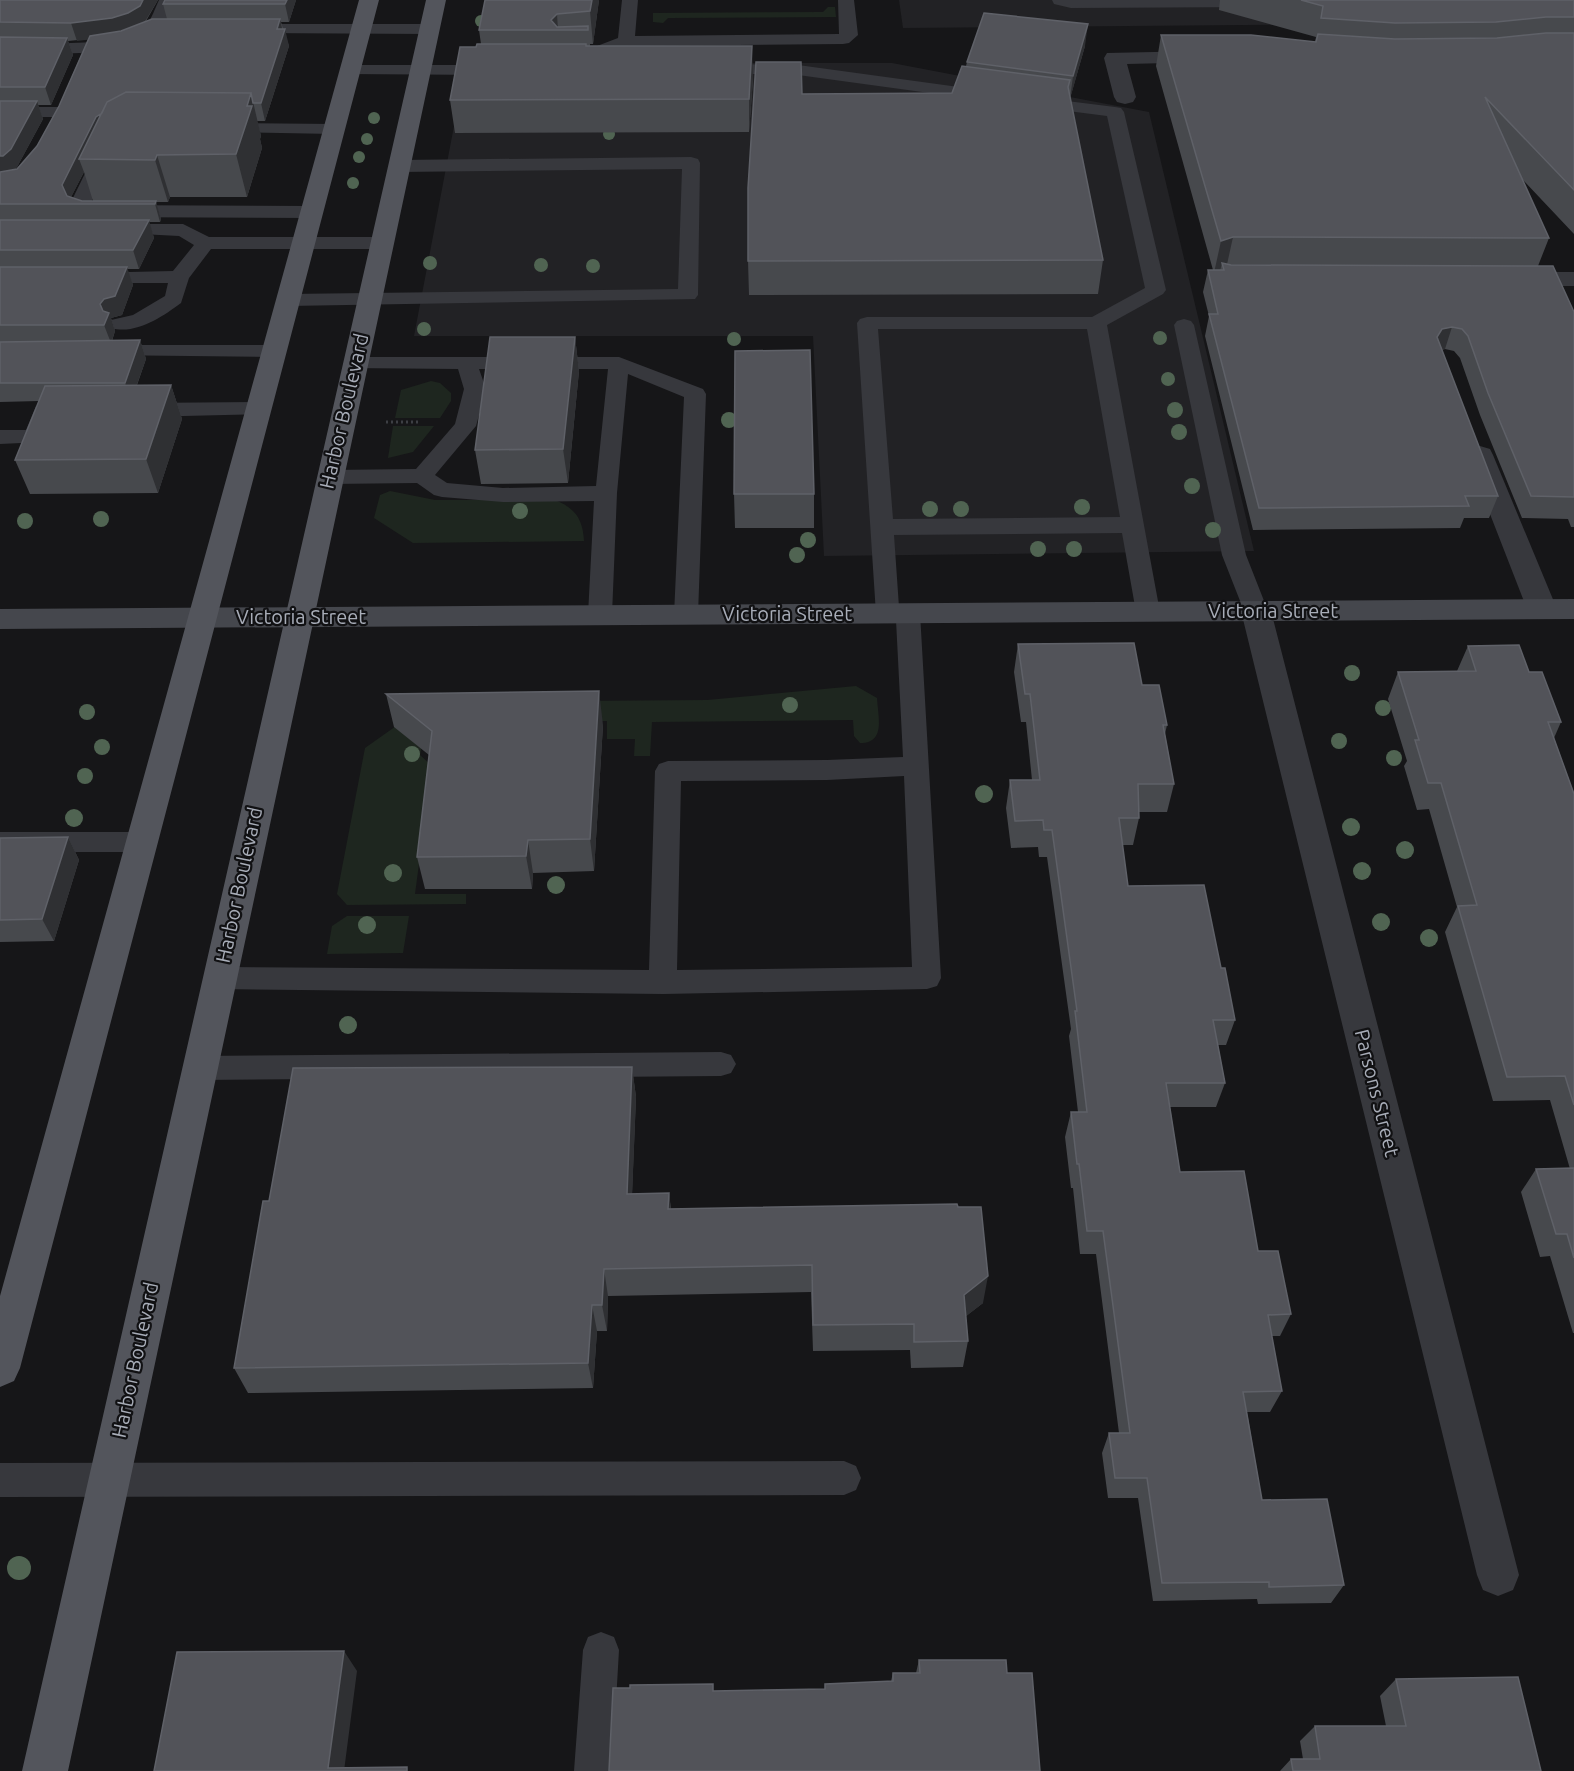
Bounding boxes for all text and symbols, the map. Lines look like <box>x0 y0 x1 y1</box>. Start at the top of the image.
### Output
street label: Harbor Boulevard <box>314 331 373 491</box>
street label: Victoria Street <box>1208 599 1338 622</box>
street label: Victoria Street <box>722 602 852 625</box>
street label: Victoria Street <box>236 605 366 628</box>
street label: Harbor Boulevard <box>211 805 266 965</box>
street label: Parsons Street <box>1351 1027 1404 1159</box>
street label: Harbor Boulevard <box>107 1280 162 1440</box>

